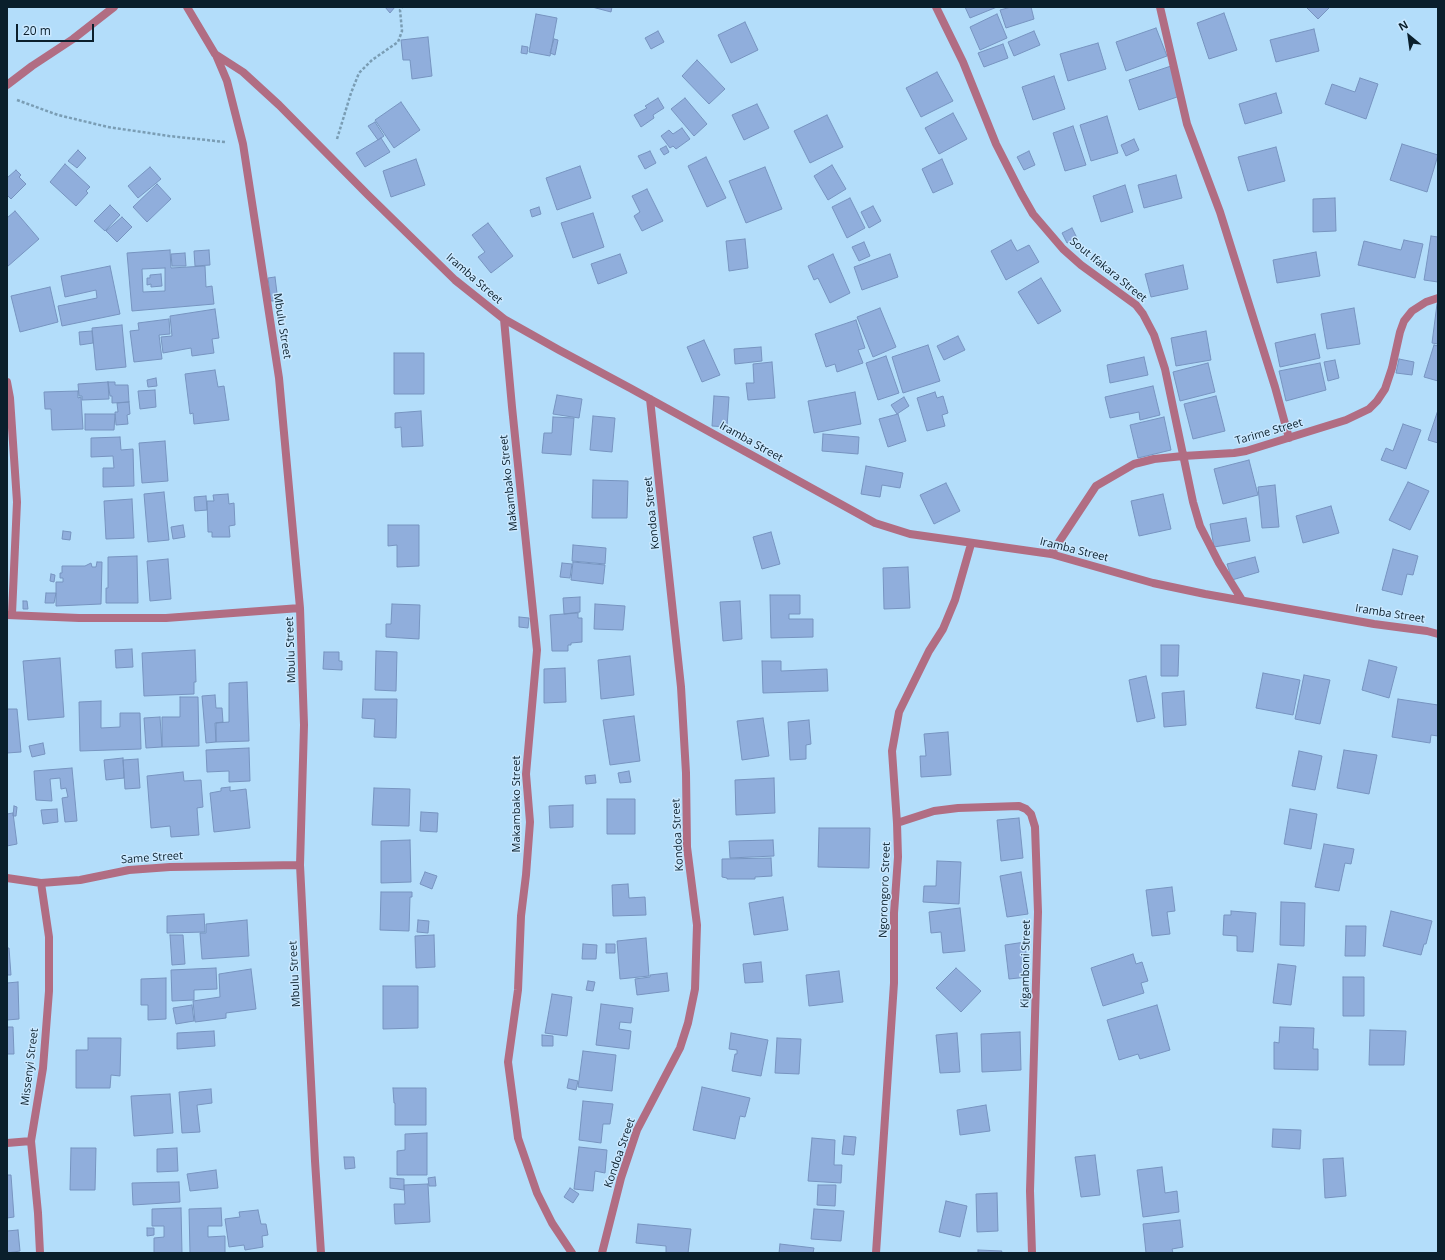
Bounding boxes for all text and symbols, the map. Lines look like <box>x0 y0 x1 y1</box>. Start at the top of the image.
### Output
scale bar <box>18 16 96 42</box>
north arrow <box>1389 16 1429 56</box>
text: N <box>1395 16 1410 34</box>
text: 20 m <box>23 22 51 39</box>
street label: Sout Ifakara Street <box>1067 235 1149 305</box>
street label: Iramba Street <box>443 251 505 307</box>
street label: Mbulu Street <box>270 292 294 360</box>
street label: Tarime Street <box>1234 416 1304 448</box>
street label: Iramba Street <box>717 419 785 465</box>
street label: Makambako Street <box>497 434 521 532</box>
street label: Kondoa Street <box>642 476 662 550</box>
street label: Iramba Street <box>1038 535 1110 565</box>
street label: Iramba Street <box>1354 602 1426 626</box>
street label: Mbulu Street <box>283 617 299 683</box>
street label: Makambako Street <box>510 756 524 852</box>
street label: Kondoa Street <box>669 798 687 872</box>
street label: Ngorongoro Street <box>877 842 893 938</box>
street label: Same Street <box>121 849 183 867</box>
street label: Kigamboni Street <box>1019 920 1033 1008</box>
street label: Mbulu Street <box>287 940 303 1008</box>
street label: Missenyi Street <box>19 1028 41 1106</box>
street label: Kondoa Street <box>602 1116 638 1190</box>

